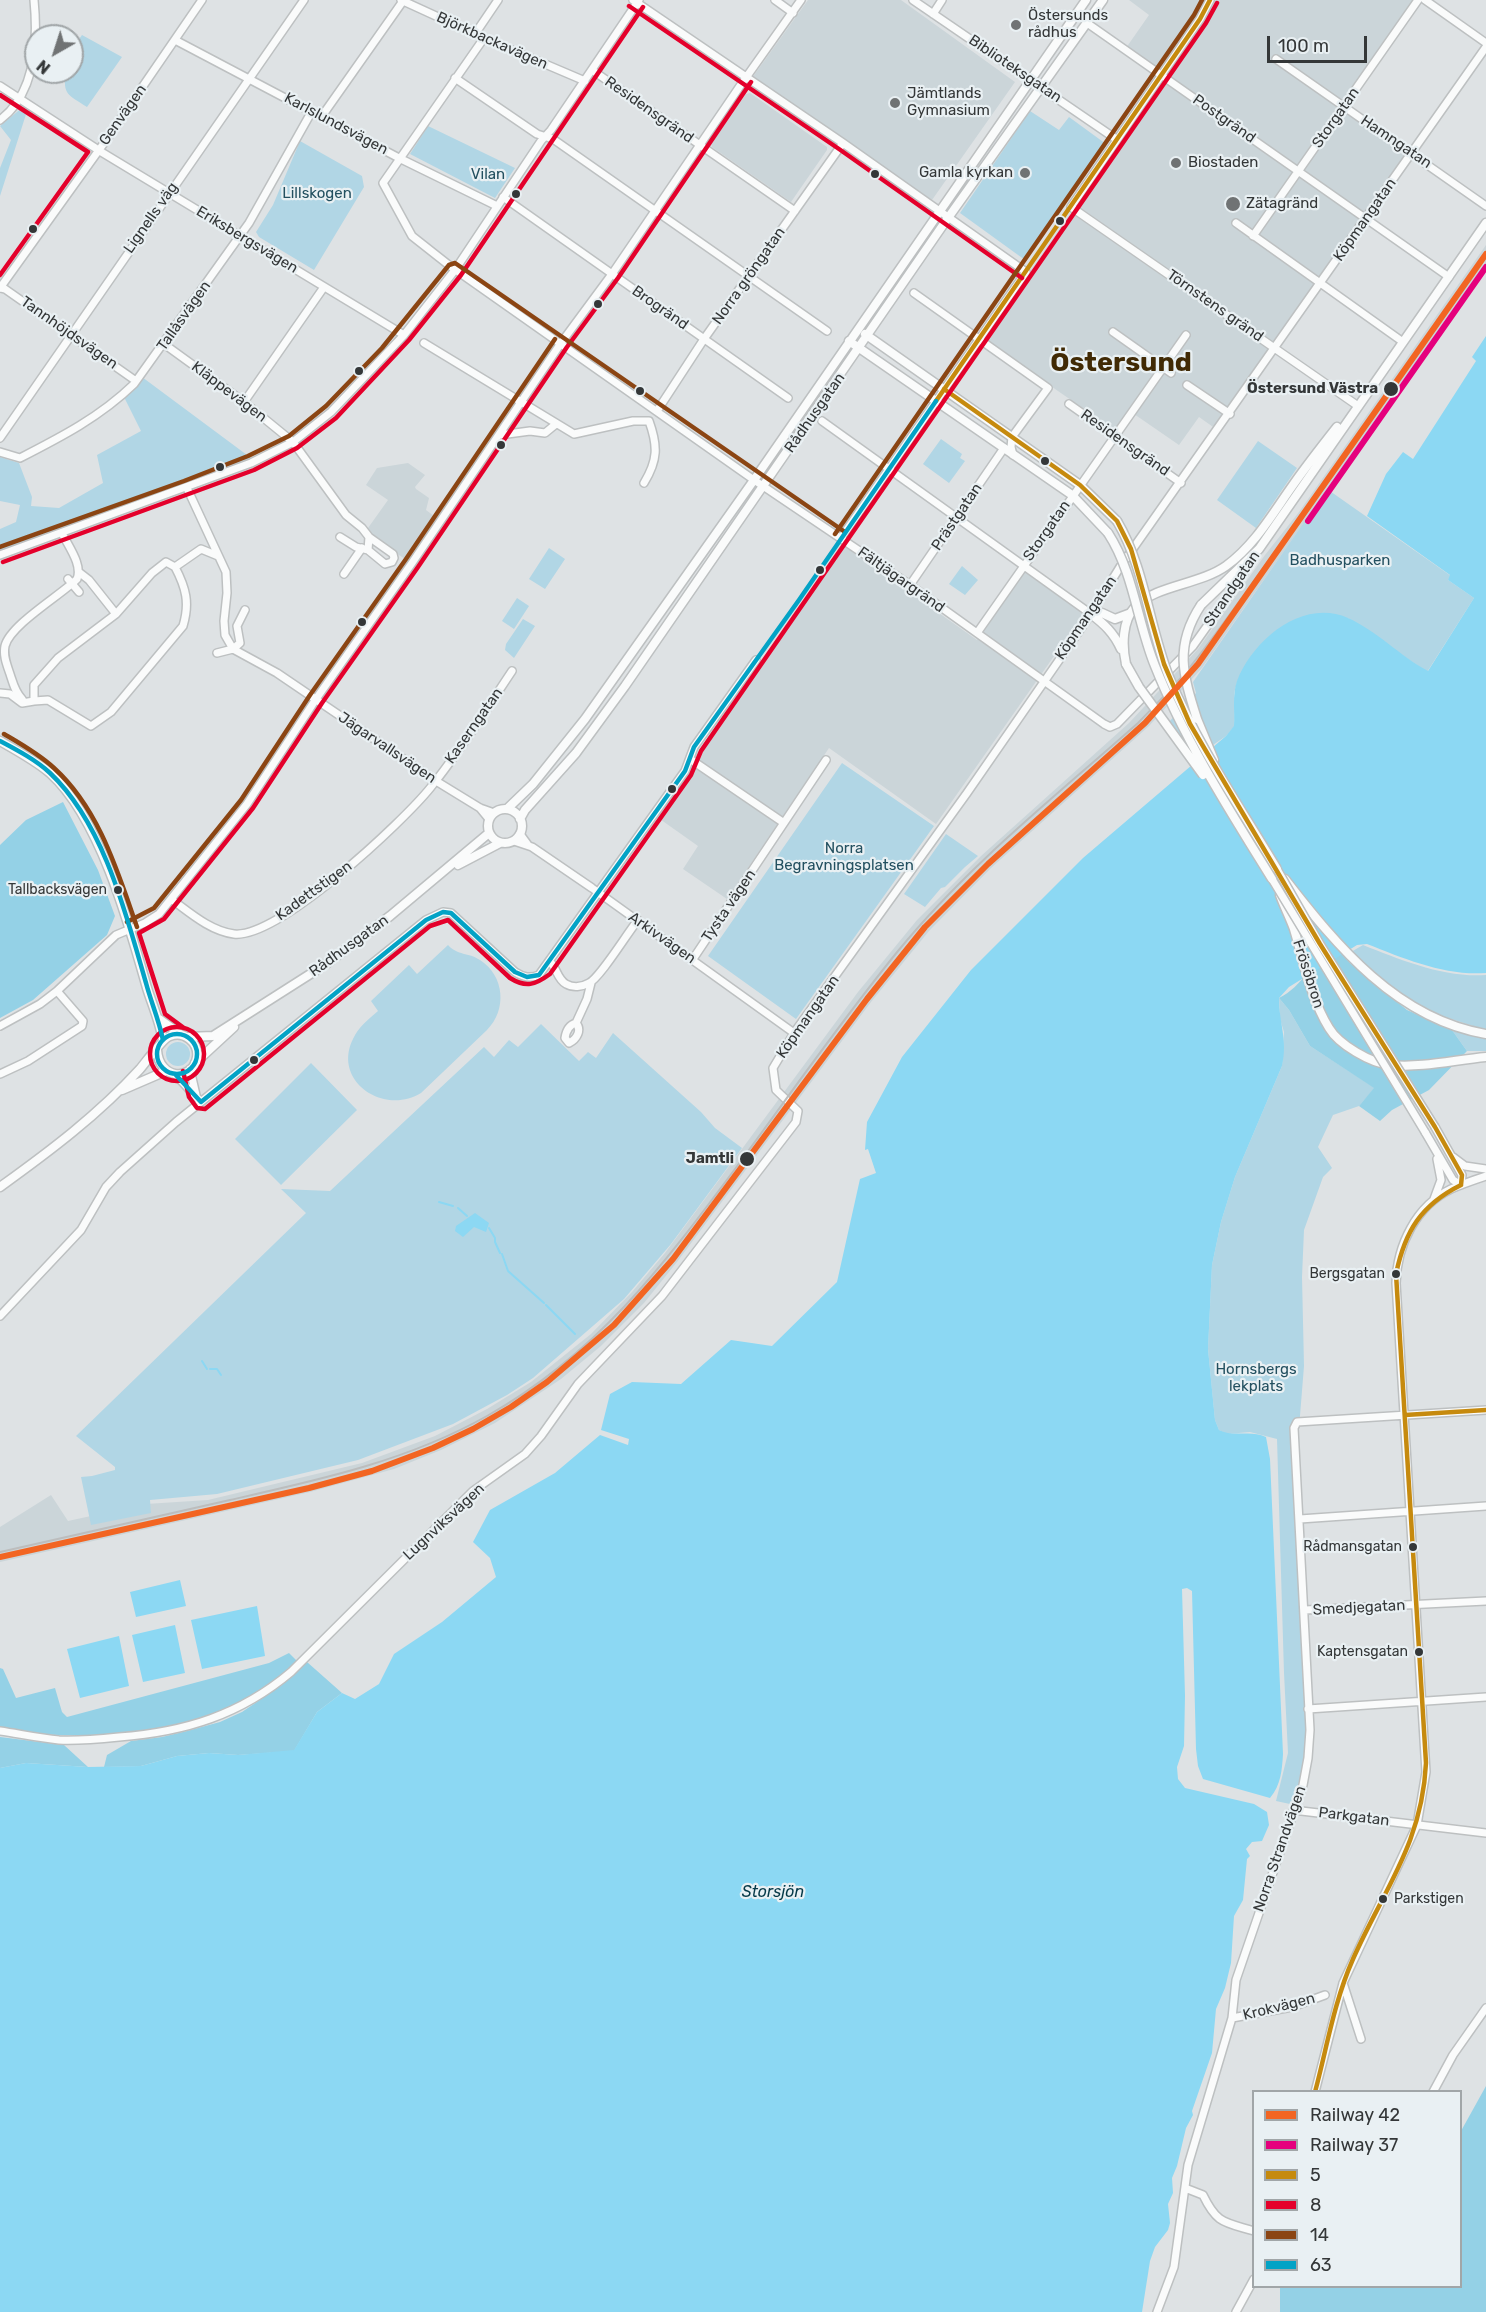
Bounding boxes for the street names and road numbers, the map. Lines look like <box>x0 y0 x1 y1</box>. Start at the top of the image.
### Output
street label: Björkbackavägen <box>434 8 550 74</box>
street label: Biblioteksgatan <box>965 31 1065 107</box>
street label: Residensgränd <box>601 73 697 147</box>
street label: Genvägen <box>95 81 151 149</box>
street label: Storgatan <box>1309 84 1363 152</box>
street label: Karlslundsvägen <box>281 89 391 159</box>
street label: Postgränd <box>1189 91 1259 147</box>
street label: Hamngatan <box>1357 112 1435 172</box>
street label: Köpmangatan <box>1330 175 1400 265</box>
street label: Lignells väg <box>120 179 182 257</box>
street label: Eriksbergsvägen <box>193 203 301 277</box>
street label: Norra gröngatan <box>709 224 789 328</box>
street label: Törnstens gränd <box>1163 266 1267 346</box>
street label: Tallåsvägen <box>153 278 215 354</box>
street label: Brogränd <box>628 282 692 334</box>
street label: Tannhöjdsvägen <box>17 293 121 373</box>
street label: Kläppevägen <box>188 358 270 426</box>
street label: Rådhusgatan <box>781 370 849 456</box>
street label: Residensgränd <box>1077 406 1173 480</box>
street label: Prästgatan <box>928 480 986 554</box>
street label: Storgatan <box>1020 497 1074 565</box>
street label: Fältjägargränd <box>854 543 948 617</box>
street label: Strandgatan <box>1200 548 1264 630</box>
street label: Köpmangatan <box>1051 573 1121 663</box>
street label: Kaserngatan <box>441 685 507 767</box>
street label: Jägarvallsvägen <box>335 709 439 787</box>
street label: Kadettstigen <box>272 857 356 925</box>
street label: Tysta vägen <box>698 866 760 946</box>
street label: Arkivvägen <box>625 908 699 968</box>
street label: Rådhusgatan <box>306 911 392 981</box>
street label: Frösöbron <box>1288 937 1328 1011</box>
street label: Köpmangatan <box>773 972 843 1062</box>
street label: Lugnviksvägen <box>400 1480 488 1564</box>
street label: Smedjegatan <box>1312 1597 1406 1619</box>
street label: Norra Strandvägen <box>1250 1784 1310 1914</box>
street label: Parkgatan <box>1318 1804 1390 1830</box>
street label: Krokvägen <box>1241 1989 1317 2025</box>

